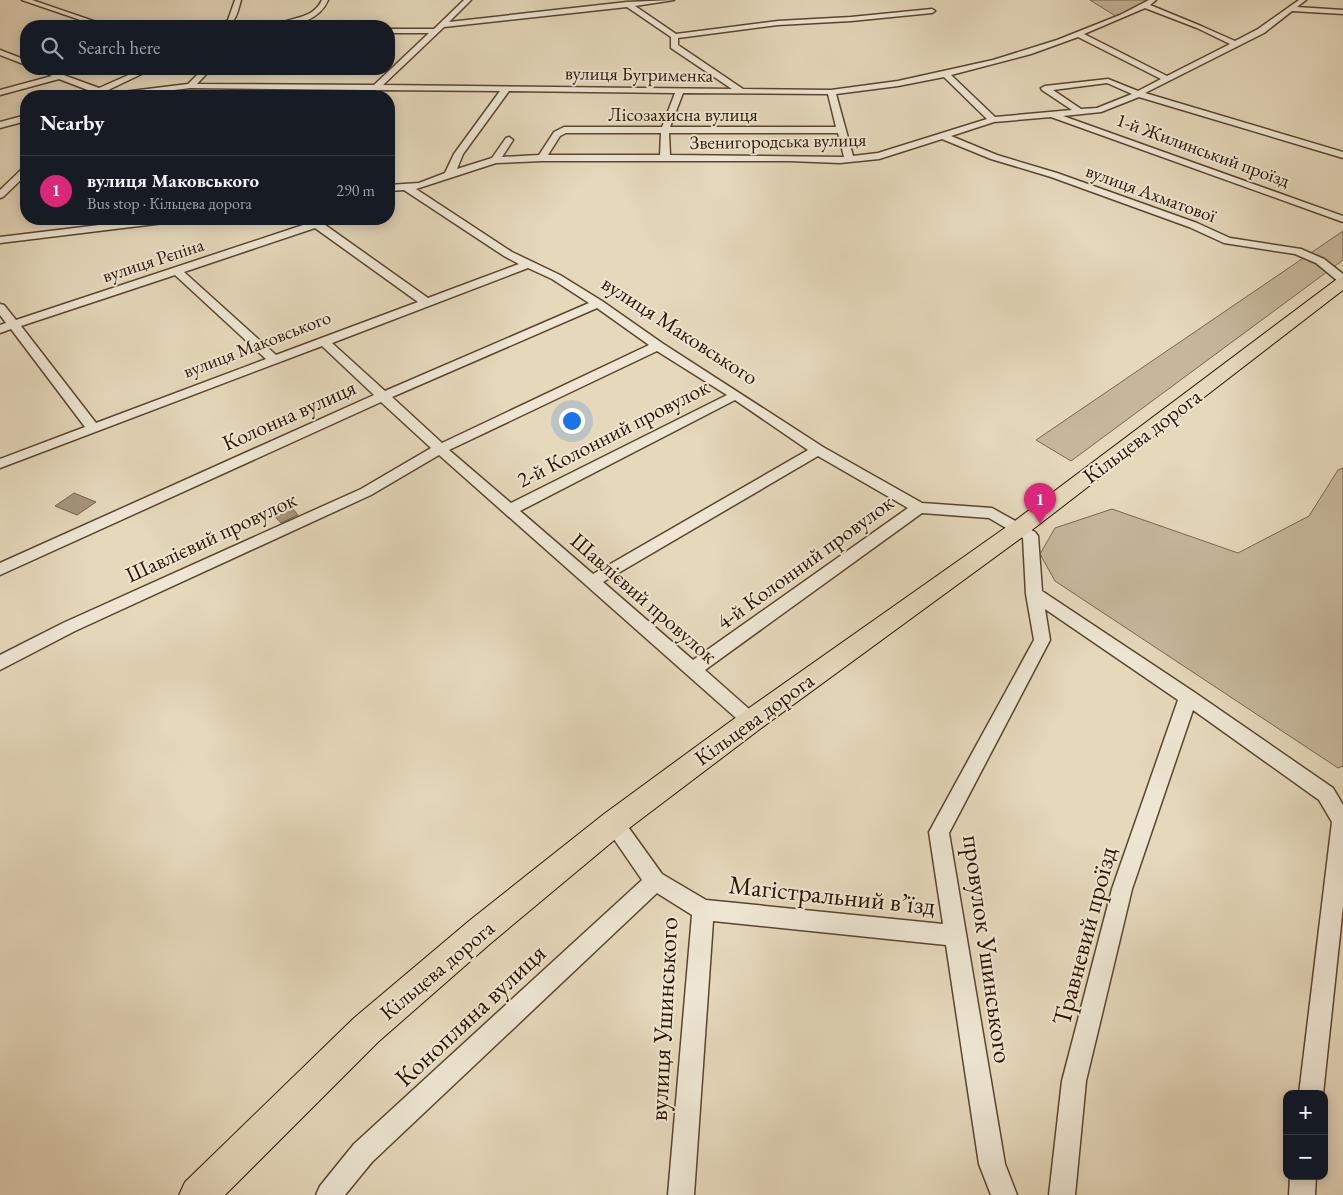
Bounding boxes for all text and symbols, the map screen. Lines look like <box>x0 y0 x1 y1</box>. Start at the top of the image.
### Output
search box <box>20 20 395 75</box>
icon: search <box>38 34 66 62</box>
text: Search here <box>78 35 160 60</box>
street label: вулиця Бугрименка <box>565 60 714 88</box>
street label: Лісозахисна вулиця <box>608 102 758 127</box>
street label: 1-й Жилинський проїзд <box>1113 107 1293 193</box>
text: Nearby <box>40 109 104 136</box>
street label: Звенигородська вулиця <box>689 127 867 155</box>
street label: вулиця Ахматової <box>1082 158 1220 228</box>
text: вулиця Маковського <box>87 168 259 193</box>
text: 1 <box>52 180 60 201</box>
text: 290 m <box>336 180 375 201</box>
text: Bus stop · Кільцева дорога <box>87 193 252 214</box>
street label: вулиця Рєпіна <box>99 232 207 288</box>
street label: вулиця Маковського <box>596 269 764 392</box>
street label: вулиця Маковського <box>180 304 334 384</box>
street label: 2-й Колонний провулок <box>512 372 715 494</box>
street label: Колонна вулиця <box>218 373 361 457</box>
street label: Кільцева дорога <box>1077 382 1207 490</box>
your location <box>559 408 585 434</box>
pin: 1 <box>1024 483 1056 524</box>
street label: Шавлієвий провулок <box>121 484 302 589</box>
street label: 4-й Колонний провулок <box>711 488 900 636</box>
street label: Шавлієвий провулок <box>564 526 724 670</box>
street label: Кільцева дорога <box>688 666 820 772</box>
street label: провулок Ушинського <box>955 833 1021 1065</box>
street label: Травневий проїзд <box>1044 843 1124 1029</box>
street label: Магістральний в’їзд <box>727 867 937 923</box>
street label: Кільцева дорога <box>374 913 501 1027</box>
street label: вулиця Ушинського <box>641 916 685 1122</box>
street label: Конопляна вулиця <box>387 936 553 1094</box>
map controls <box>1283 1090 1328 1180</box>
button: + <box>1283 1090 1328 1135</box>
button: − <box>1283 1135 1328 1180</box>

